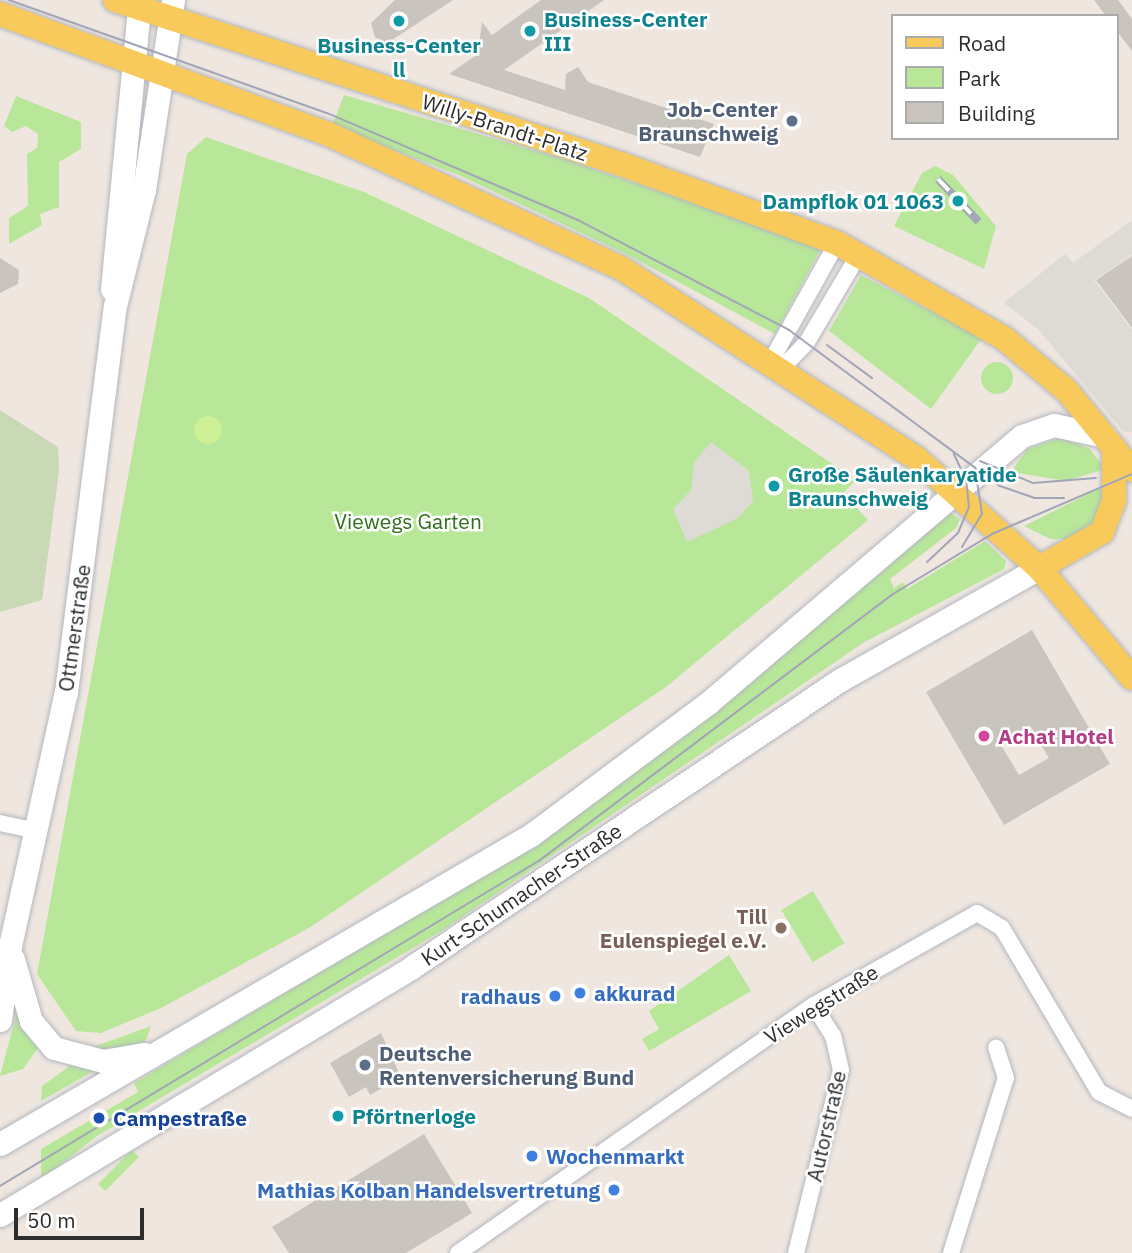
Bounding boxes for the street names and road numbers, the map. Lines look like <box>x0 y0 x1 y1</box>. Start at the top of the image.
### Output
street label: Willy-Brandt-Platz <box>419 88 591 166</box>
street label: Ottmerstraße <box>53 563 95 693</box>
street label: Kurt-Schumacher-Straße <box>416 817 626 971</box>
street label: Viewegstraße <box>759 959 883 1049</box>
street label: Autorstraße <box>801 1068 851 1184</box>

